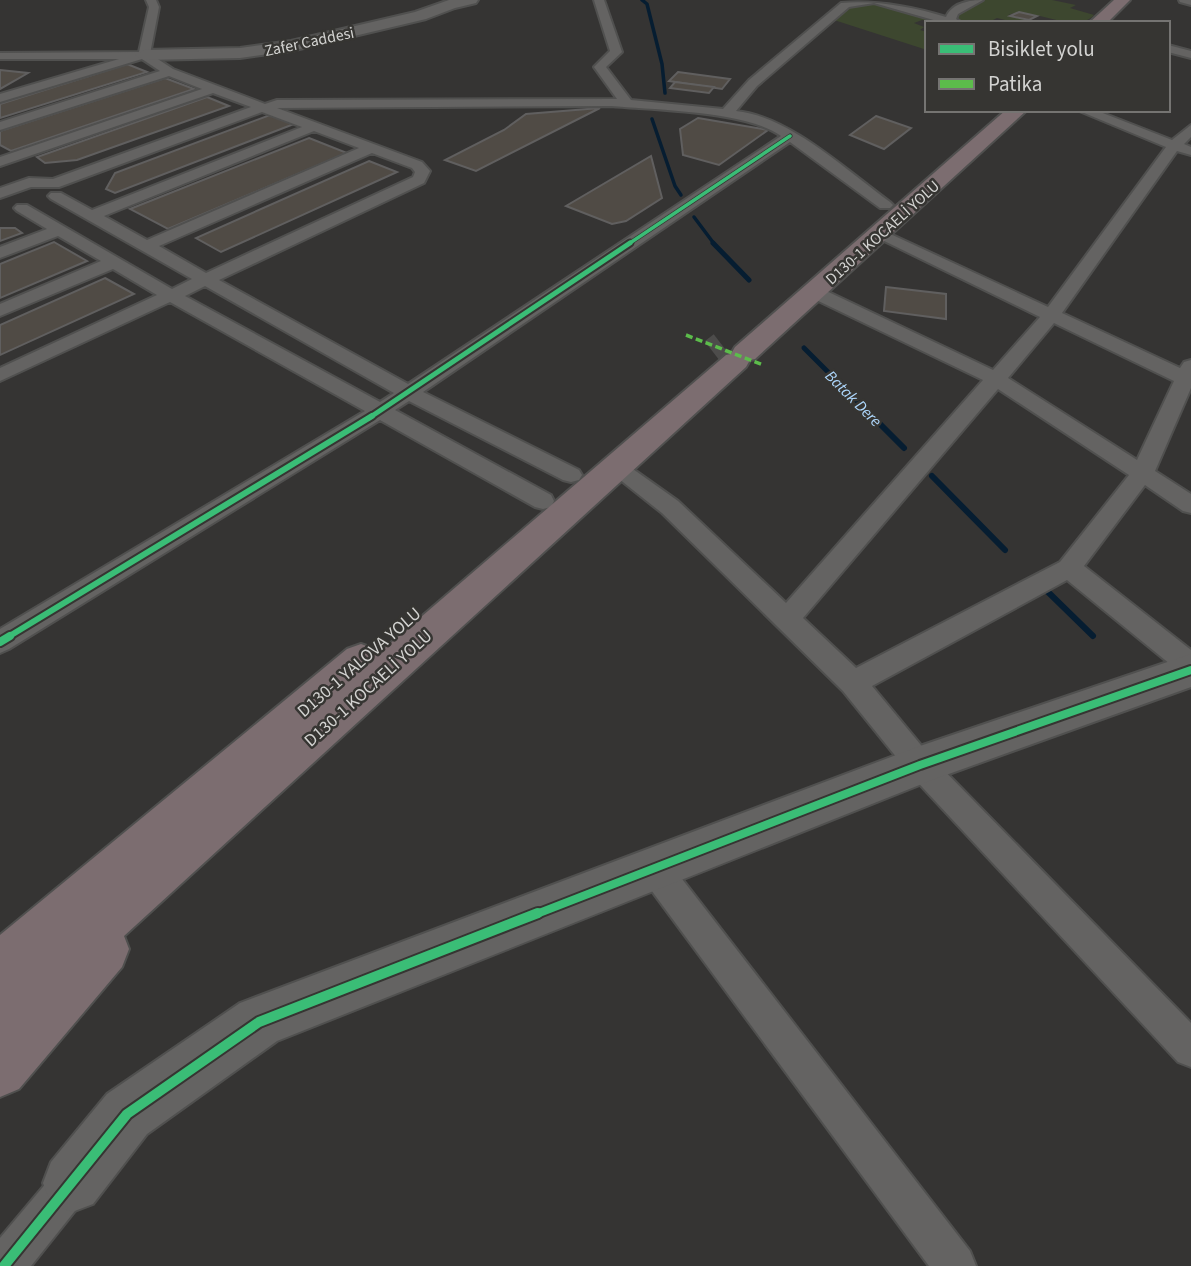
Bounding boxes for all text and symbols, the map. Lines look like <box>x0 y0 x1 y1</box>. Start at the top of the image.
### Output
legend <box>925 21 1170 112</box>
street label: Zafer Caddesi <box>262 22 356 62</box>
text: Bisiklet yolu <box>988 34 1095 64</box>
text: Patika <box>988 69 1042 99</box>
street label: D130-1 KOCAELİ YOLU <box>821 176 944 290</box>
water label: Batak Dere <box>820 365 887 432</box>
street label: D130-1 YALOVA YOLU <box>292 602 427 723</box>
street label: D130-1 KOCAELİ YOLU <box>299 624 438 753</box>

